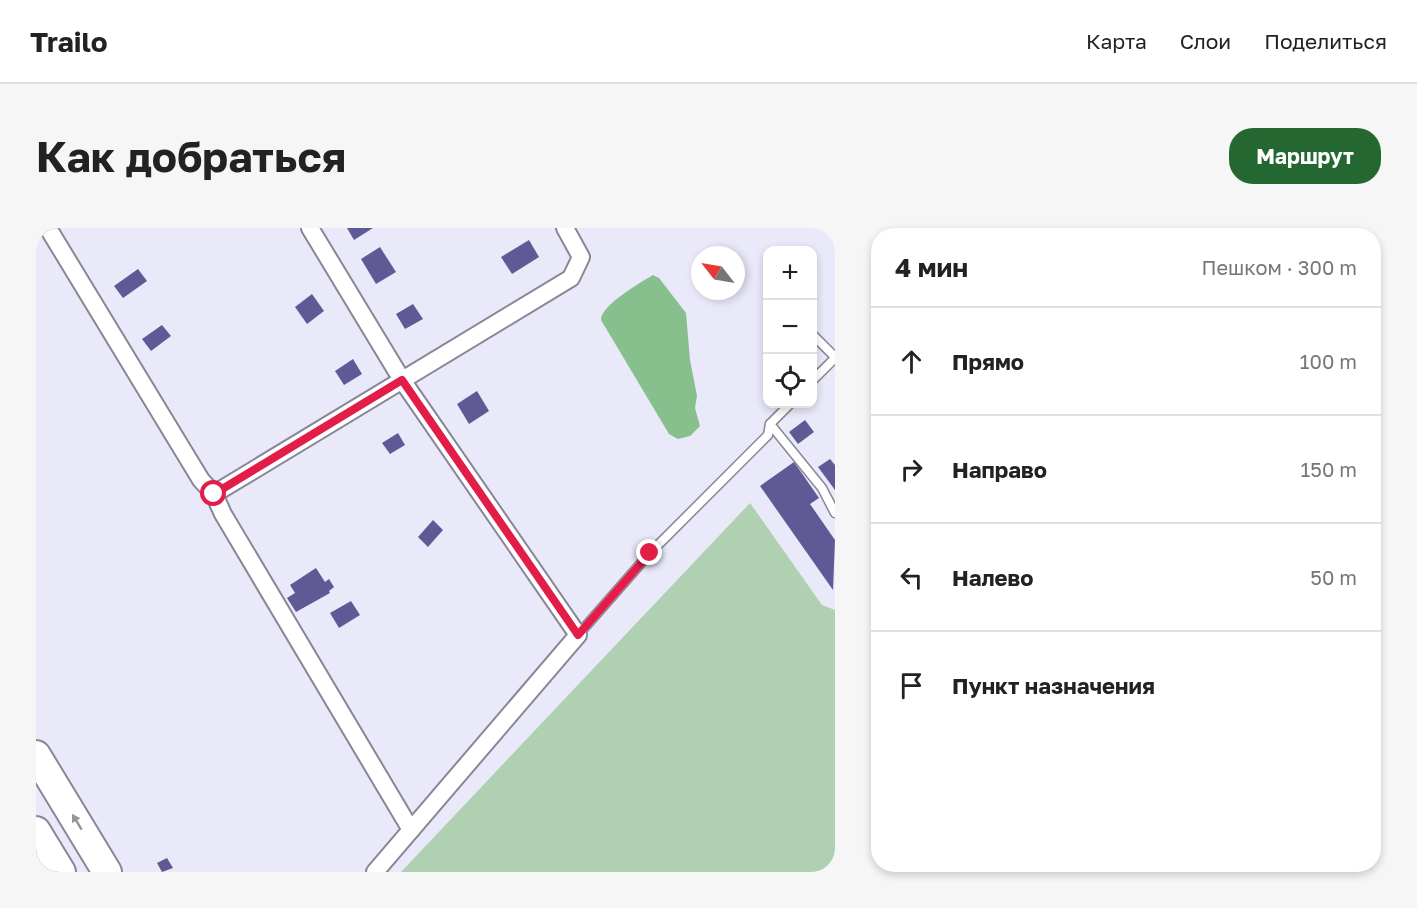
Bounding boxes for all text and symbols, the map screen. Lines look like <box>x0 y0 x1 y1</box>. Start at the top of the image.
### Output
text: Trailo <box>30 25 108 58</box>
text: Карта <box>1086 28 1147 54</box>
text: Слои <box>1180 28 1231 54</box>
text: Поделиться <box>1264 28 1387 54</box>
button: Маршрут <box>1229 128 1381 184</box>
text: Как добраться <box>36 131 346 181</box>
north arrow <box>691 246 745 300</box>
map controls <box>763 246 817 408</box>
button: + <box>763 246 817 300</box>
text: 4 мин <box>895 252 968 283</box>
text: Пешком · 300 m <box>1202 255 1357 279</box>
button: − <box>763 300 817 354</box>
icon: ahead <box>895 345 928 378</box>
text: Прямо <box>952 348 1024 375</box>
text: 100 m <box>1300 349 1357 373</box>
button: locate <box>763 354 817 408</box>
icon: right <box>895 453 928 486</box>
text: Направо <box>952 456 1047 483</box>
text: 150 m <box>1301 457 1357 481</box>
route start <box>200 480 226 506</box>
route end <box>636 539 662 565</box>
icon: left <box>895 561 928 594</box>
text: Налево <box>952 564 1034 591</box>
text: 50 m <box>1310 565 1357 589</box>
icon: arrive <box>895 669 928 702</box>
text: Пункт назначения <box>952 672 1155 699</box>
one-way arrow <box>71 814 82 830</box>

